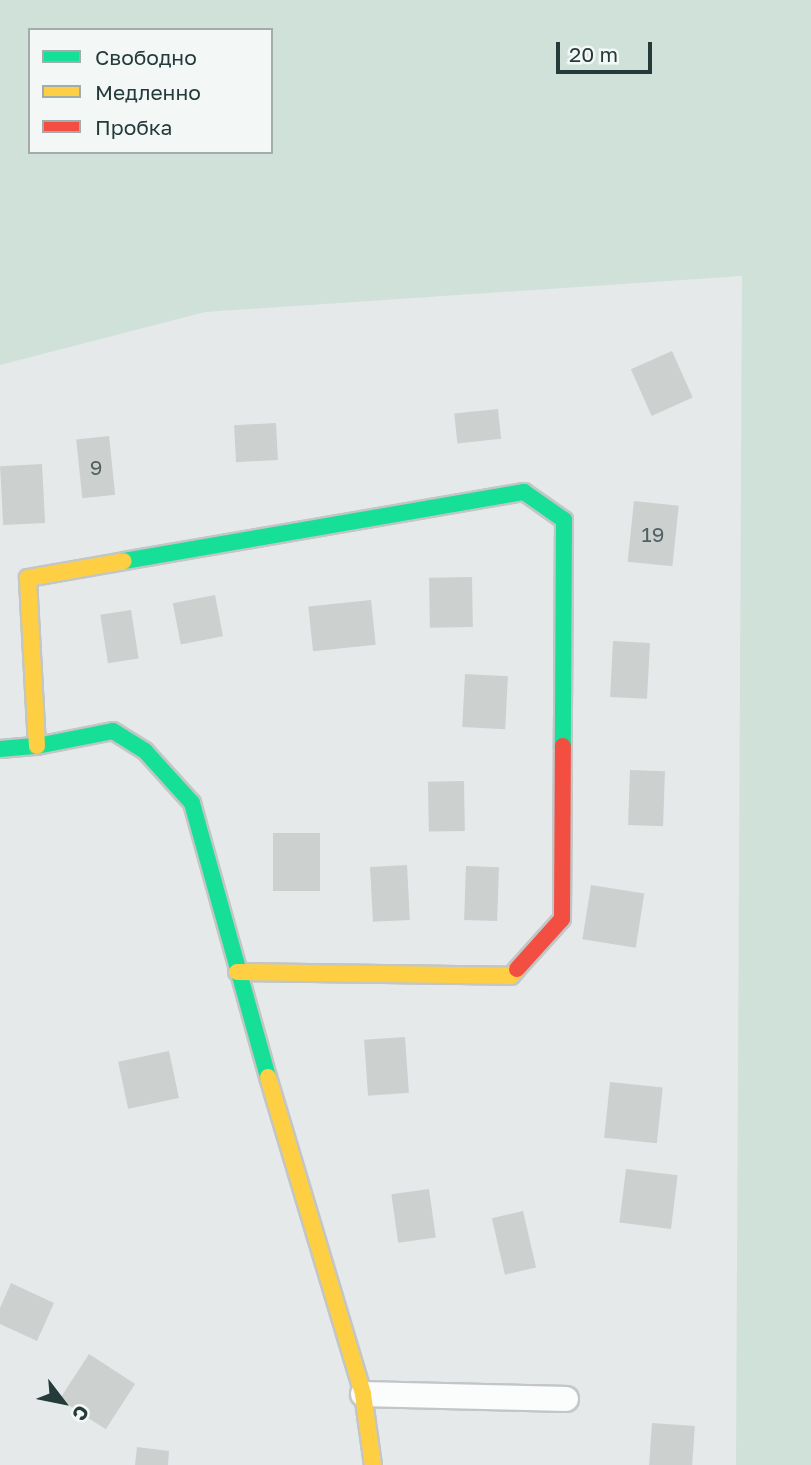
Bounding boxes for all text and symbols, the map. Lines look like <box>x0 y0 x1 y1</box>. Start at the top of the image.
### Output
legend <box>28 28 273 154</box>
scale bar <box>559 28 655 72</box>
text: 20 m <box>569 41 618 67</box>
text: Свободно <box>95 44 197 70</box>
text: Медленно <box>95 79 201 105</box>
text: Пробка <box>95 114 173 140</box>
house number: 9 <box>90 454 102 480</box>
house number: 19 <box>642 521 664 547</box>
north arrow <box>28 1367 98 1437</box>
text: С <box>68 1402 95 1425</box>

